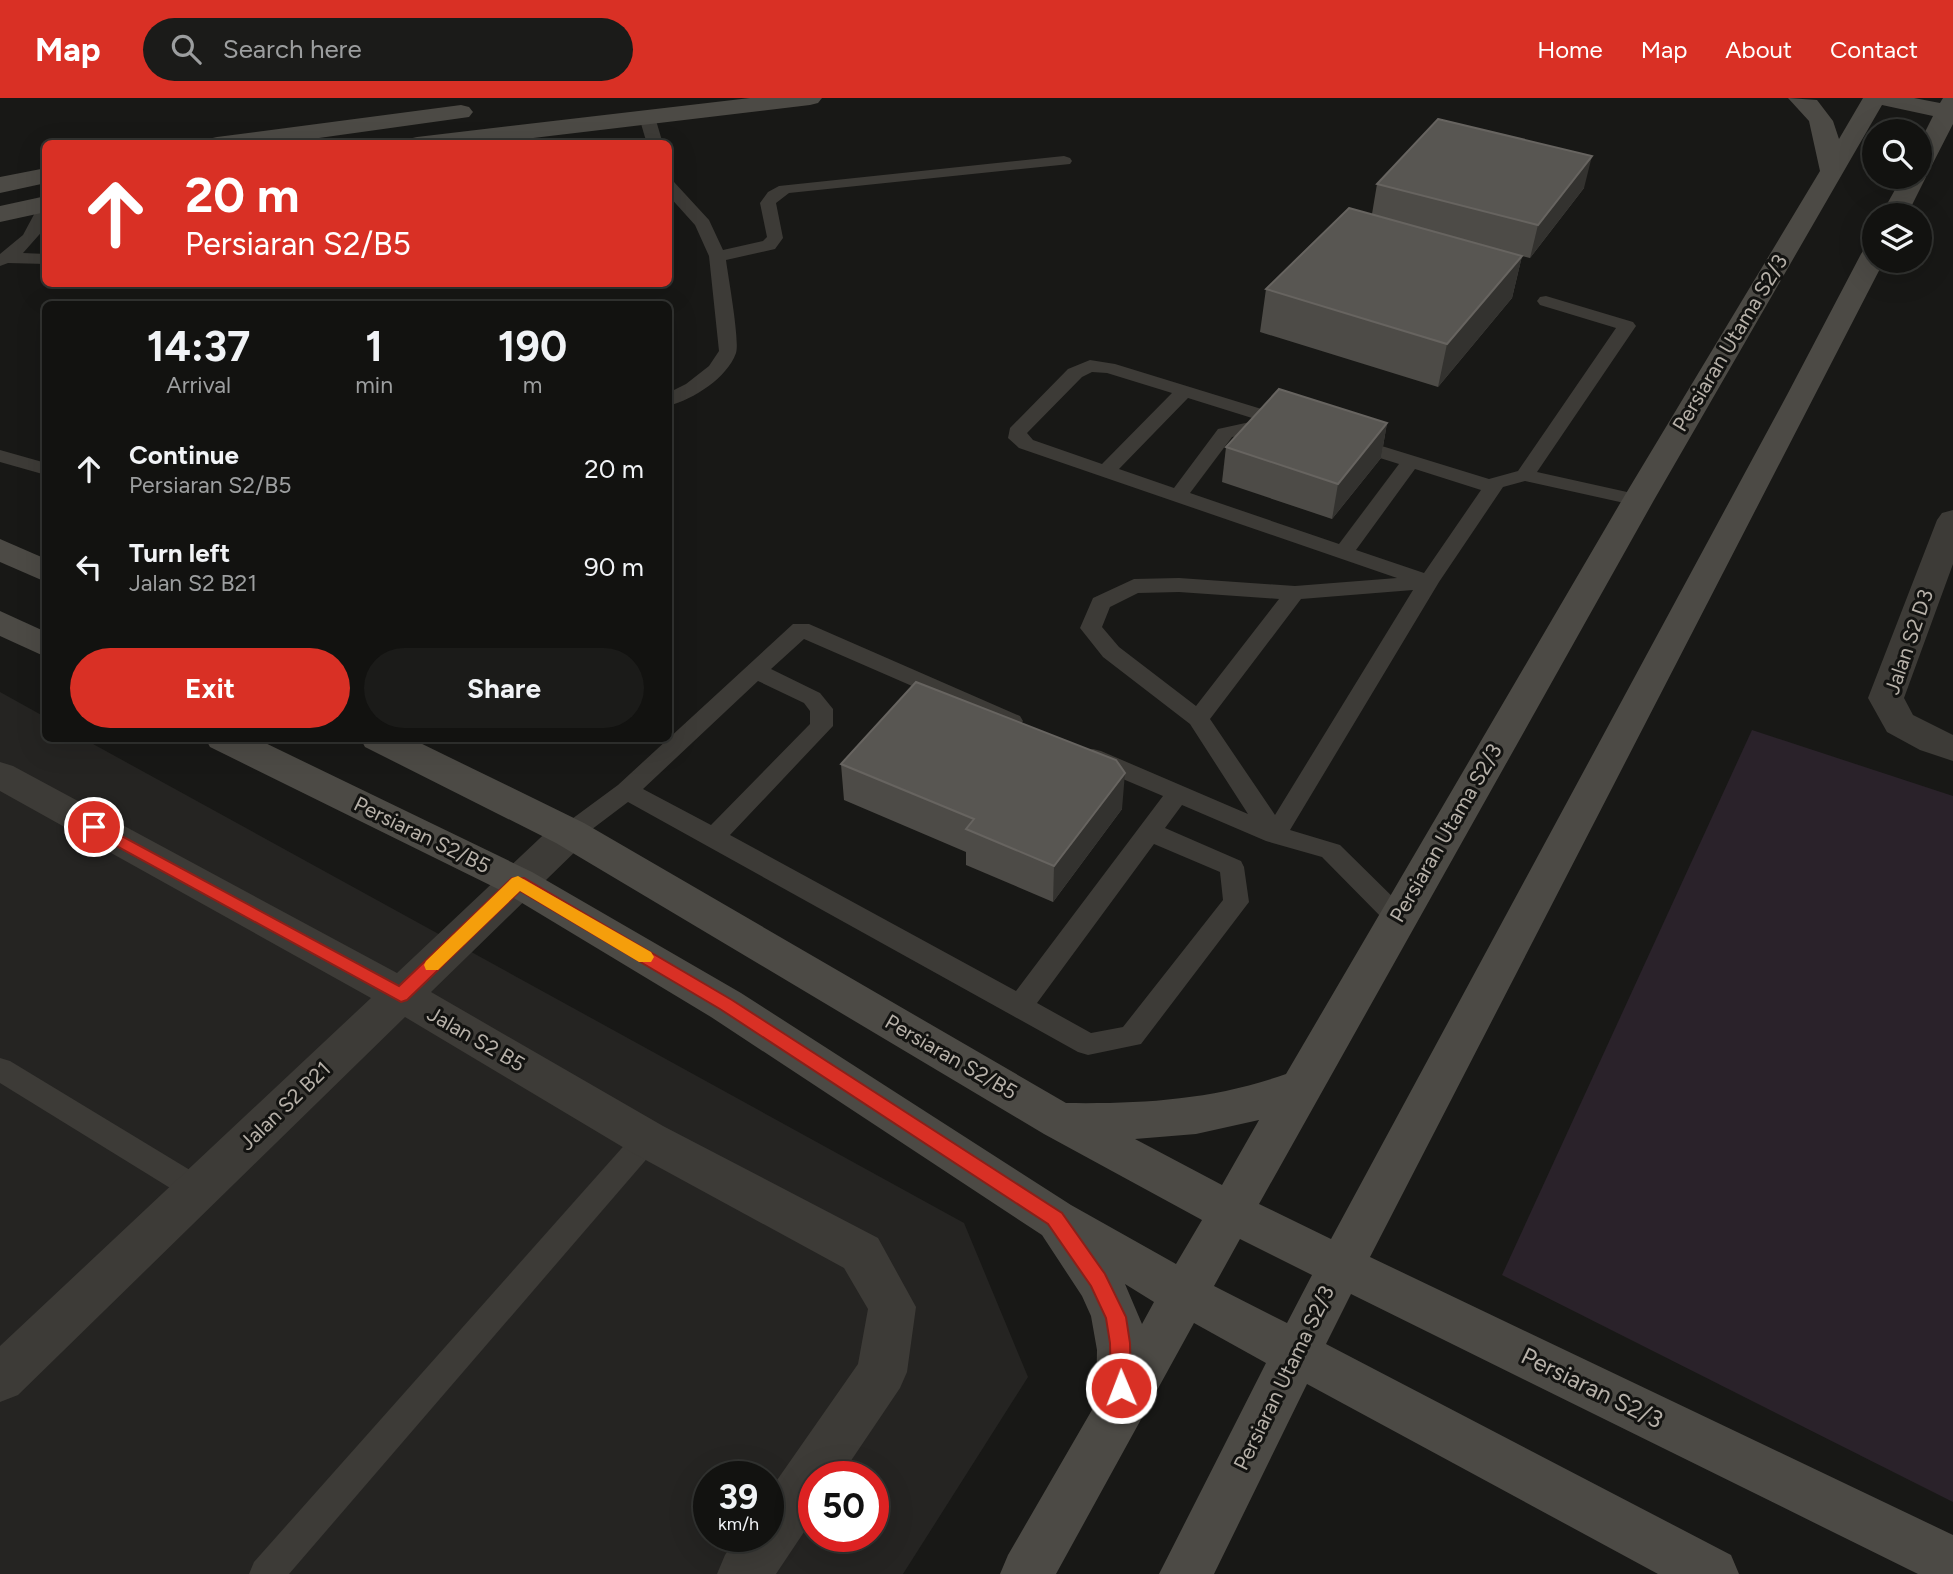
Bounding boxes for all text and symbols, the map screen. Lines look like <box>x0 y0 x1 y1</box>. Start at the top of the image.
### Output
search box <box>143 18 633 81</box>
text: Map <box>35 30 101 69</box>
icon: search <box>167 30 205 68</box>
text: Search here <box>223 33 362 65</box>
text: Home <box>1537 35 1603 64</box>
text: Map <box>1641 35 1687 64</box>
text: About <box>1725 35 1792 64</box>
text: Contact <box>1830 35 1918 64</box>
map controls <box>1862 119 1932 273</box>
button: search <box>1862 119 1932 189</box>
text: 20 m <box>185 165 300 224</box>
icon: ahead <box>70 168 161 259</box>
button: layers <box>1862 203 1932 273</box>
text: Persiaran S2/B5 <box>185 225 411 263</box>
street label: Persiaran Utama S2/3 <box>1667 250 1792 436</box>
text: 14:37 <box>147 321 250 372</box>
text: 1 <box>365 321 383 372</box>
text: 190 <box>498 321 567 372</box>
text: Arrival <box>166 371 231 399</box>
text: min <box>355 371 393 399</box>
text: m <box>523 371 542 399</box>
text: Continue <box>129 439 239 471</box>
icon: ahead <box>70 450 108 488</box>
text: 20 m <box>584 453 644 485</box>
text: Persiaran S2/B5 <box>129 471 291 499</box>
text: Turn left <box>129 537 230 569</box>
icon: left <box>70 548 108 586</box>
text: 90 m <box>584 551 644 583</box>
text: Jalan S2 B21 <box>129 569 257 597</box>
street label: Jalan S2 D3 <box>1879 586 1938 698</box>
button: Exit <box>70 648 350 728</box>
button: Share <box>364 648 644 728</box>
street label: Persiaran Utama S2/3 <box>1384 739 1507 926</box>
street label: Persiaran S2/B5 <box>350 791 494 878</box>
pin <box>64 797 124 857</box>
icon: arrive <box>75 808 113 846</box>
street label: Jalan S2 B5 <box>423 1001 529 1077</box>
street label: Persiaran S2/B5 <box>881 1009 1022 1104</box>
street label: Jalan S2 B21 <box>234 1056 335 1155</box>
street label: Persiaran Utama S2/3 <box>1228 1282 1339 1474</box>
street label: Persiaran S2/3 <box>1517 1341 1668 1434</box>
position arrow <box>1084 1351 1158 1425</box>
speed limit sign: 50 <box>798 1461 889 1552</box>
text: 39 <box>719 1476 758 1518</box>
text: km/h <box>718 1513 759 1535</box>

